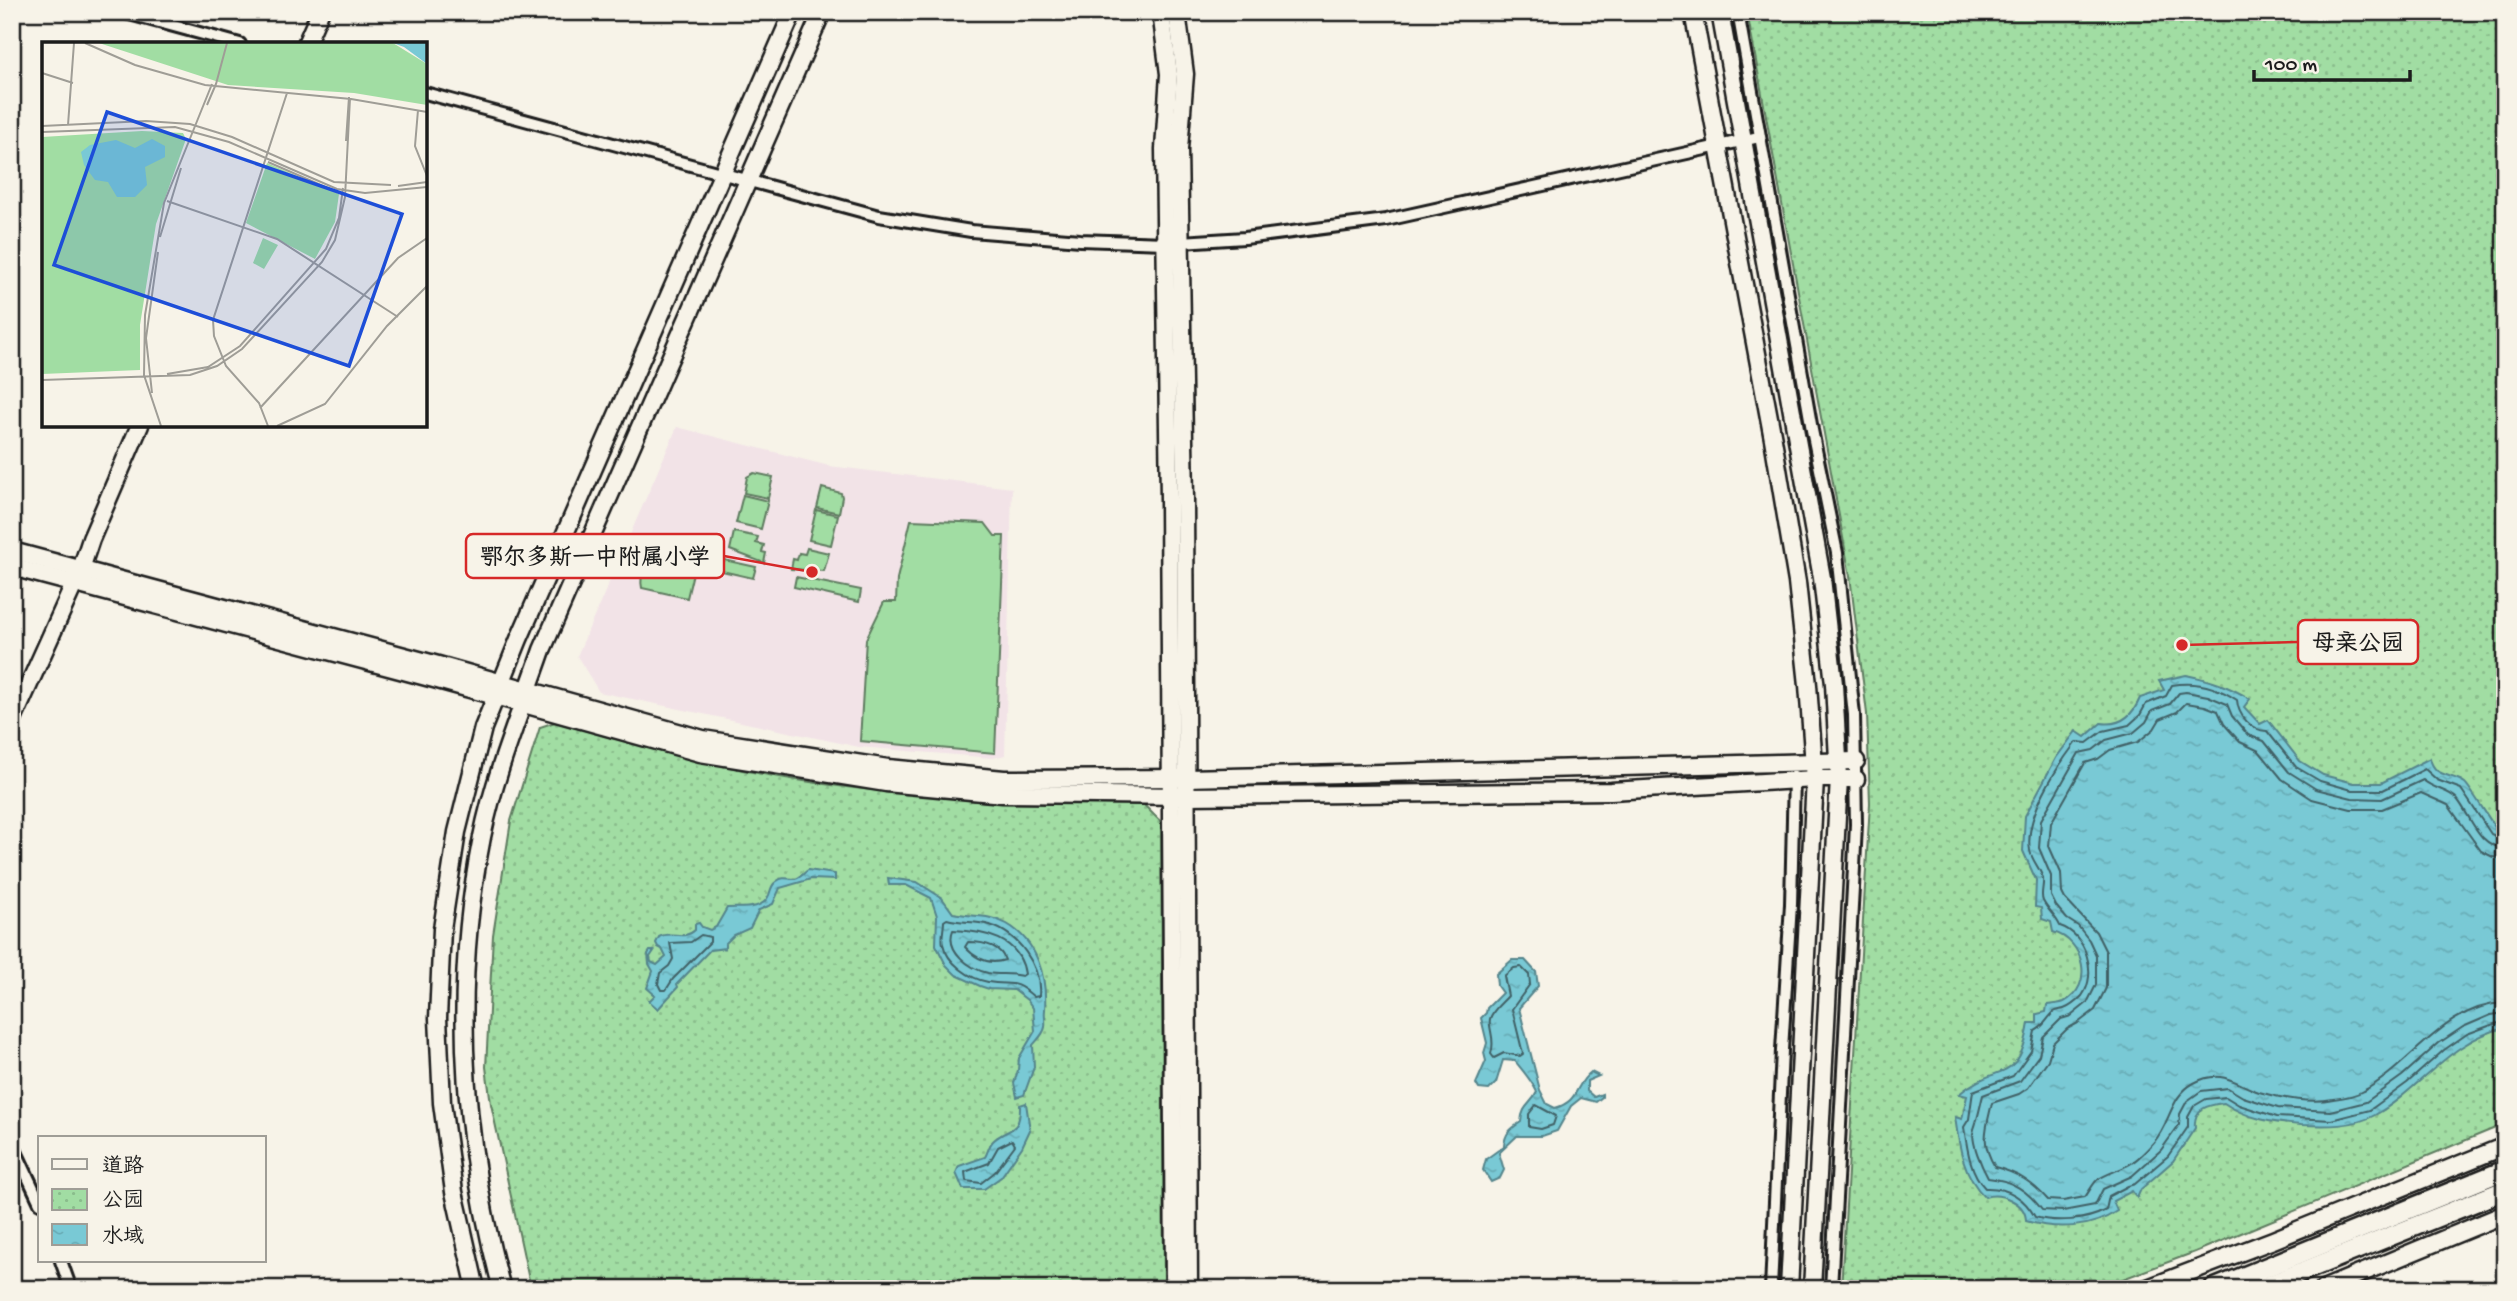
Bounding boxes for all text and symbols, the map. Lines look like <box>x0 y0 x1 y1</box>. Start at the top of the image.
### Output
scale bar <box>2254 38 2410 82</box>
inset map <box>42 42 427 427</box>
text: 100 m <box>2264 54 2317 79</box>
callout: 鄂尔多斯一中附属小学 <box>466 534 724 578</box>
text: 鄂尔多斯一中附属小学 <box>480 544 710 573</box>
callout: 母亲公园 <box>2298 620 2418 664</box>
text: 母亲公园 <box>2312 631 2404 659</box>
legend <box>38 1136 266 1262</box>
text: 道路 <box>102 1154 144 1181</box>
text: 公园 <box>102 1189 144 1215</box>
text: 水域 <box>102 1224 144 1251</box>

